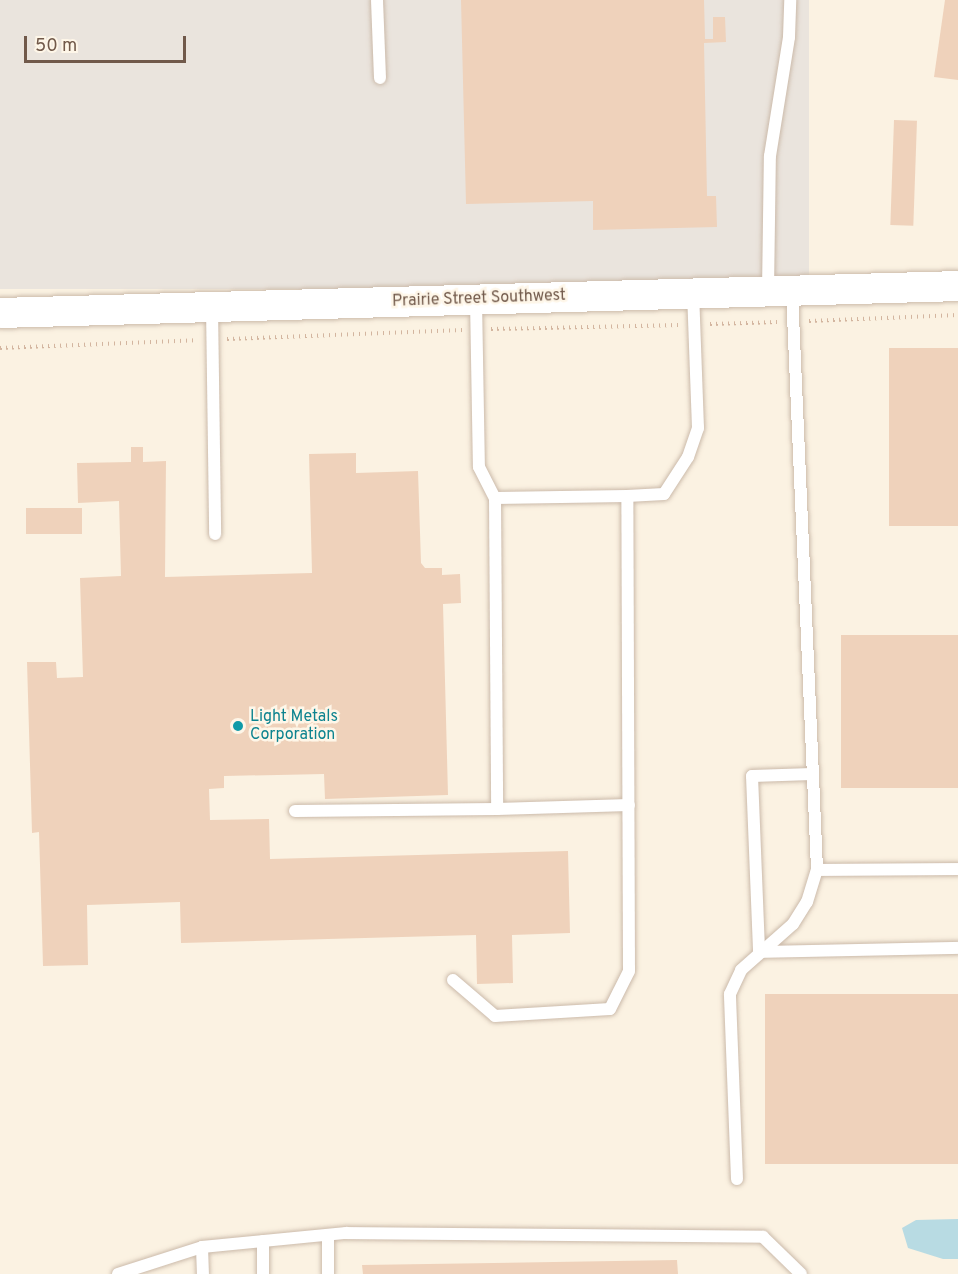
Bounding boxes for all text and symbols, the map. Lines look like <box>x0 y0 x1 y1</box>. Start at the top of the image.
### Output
scale bar <box>27 24 189 62</box>
text: 50 m <box>35 35 77 58</box>
street label: Prairie Street Southwest <box>392 286 566 312</box>
place label: Light Metals Corporation <box>250 707 338 745</box>
marker: Light Metals Corporation <box>231 719 245 733</box>

